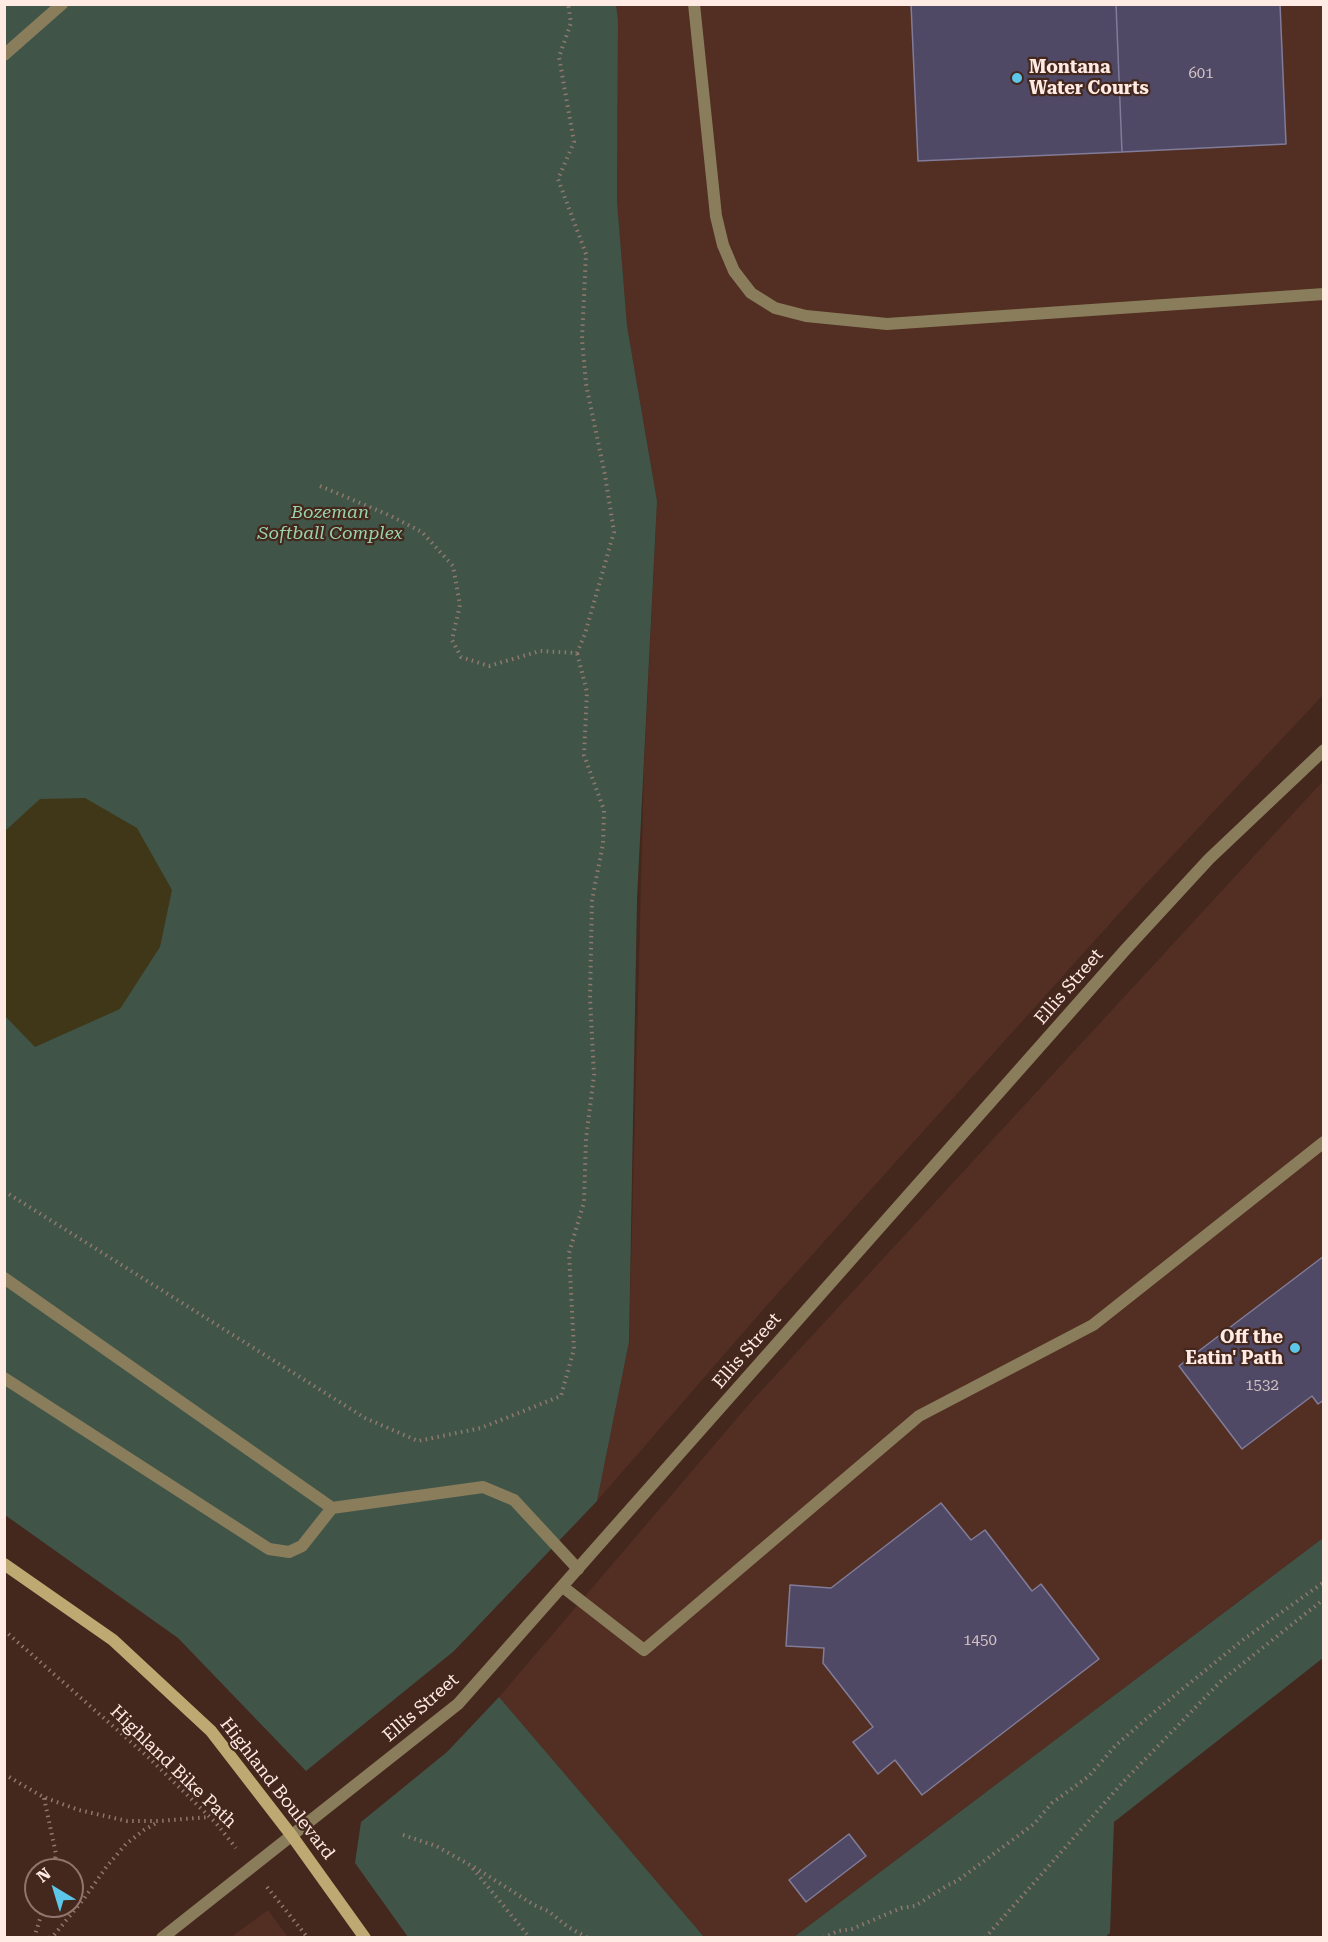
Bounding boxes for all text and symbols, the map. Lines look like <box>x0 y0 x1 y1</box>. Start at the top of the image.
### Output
place label: Montana Water Courts <box>1029 57 1149 100</box>
house number: 601 <box>1188 65 1214 83</box>
marker: Montana Water Courts <box>1010 71 1024 85</box>
park label: Bozeman Softball Complex <box>257 502 403 544</box>
street label: Ellis Street <box>1030 945 1108 1029</box>
street label: Ellis Street <box>708 1309 786 1393</box>
place label: Off the Eatin' Path <box>1185 1327 1283 1370</box>
marker: Off the Eatin' Path <box>1288 1341 1302 1355</box>
house number: 1532 <box>1245 1377 1279 1395</box>
house number: 1450 <box>963 1632 997 1650</box>
street label: Ellis Street <box>379 1669 463 1747</box>
street label: Highland Bike Path <box>105 1701 241 1833</box>
street label: Highland Boulevard <box>215 1714 339 1864</box>
north arrow <box>24 1858 84 1918</box>
text: N <box>33 1864 55 1886</box>

